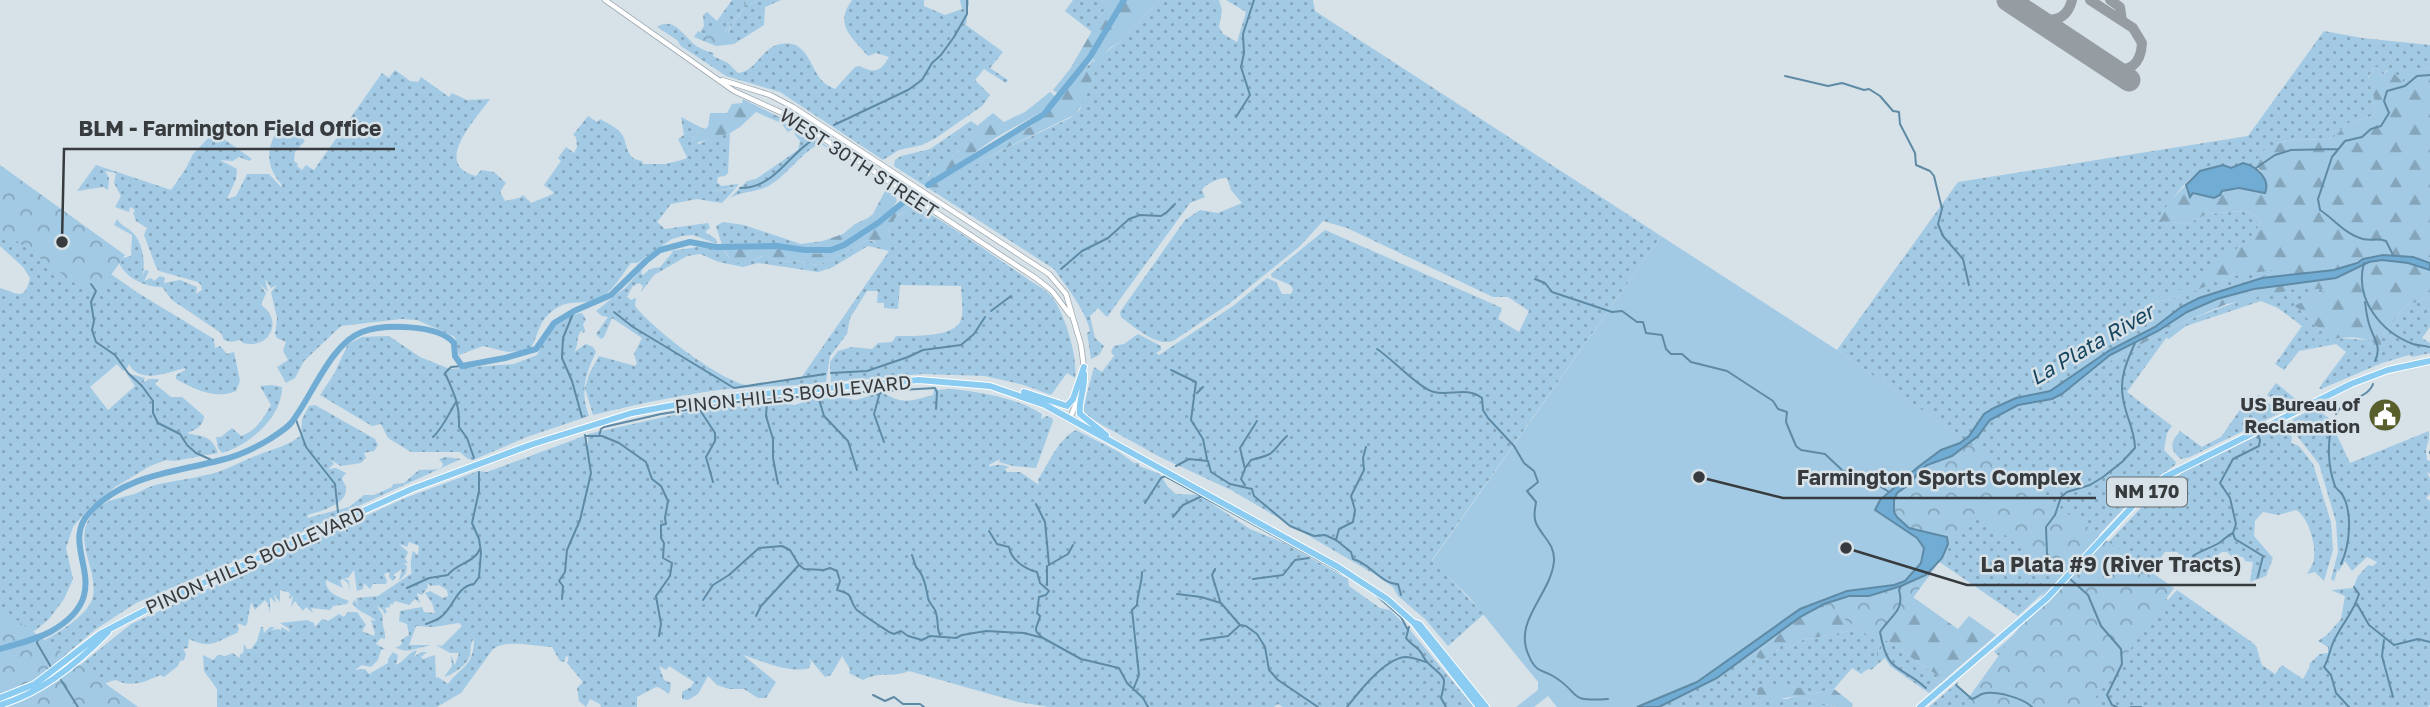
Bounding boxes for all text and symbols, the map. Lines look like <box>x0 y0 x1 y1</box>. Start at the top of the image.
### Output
street label: WEST 30TH STREET <box>776 103 943 222</box>
callout: BLM - Farmington Field Office <box>64 107 395 149</box>
text: BLM - Farmington Field Office <box>79 115 381 141</box>
water label: La Plata River <box>2025 297 2160 390</box>
street label: PINON HILLS BOULEVARD <box>673 370 912 417</box>
place label: US Bureau of Reclamation <box>2240 392 2360 437</box>
public building icon: US Bureau of Reclamation <box>2366 396 2404 434</box>
callout: Farmington Sports Complex <box>1783 456 2096 498</box>
text: Farmington Sports Complex <box>1797 464 2081 490</box>
road number: NM 170 <box>2107 478 2187 506</box>
street label: PINON HILLS BOULEVARD <box>141 501 368 618</box>
callout: La Plata #9 (River Tracts) <box>1967 543 2256 585</box>
text: La Plata #9 (River Tracts) <box>1980 551 2242 577</box>

